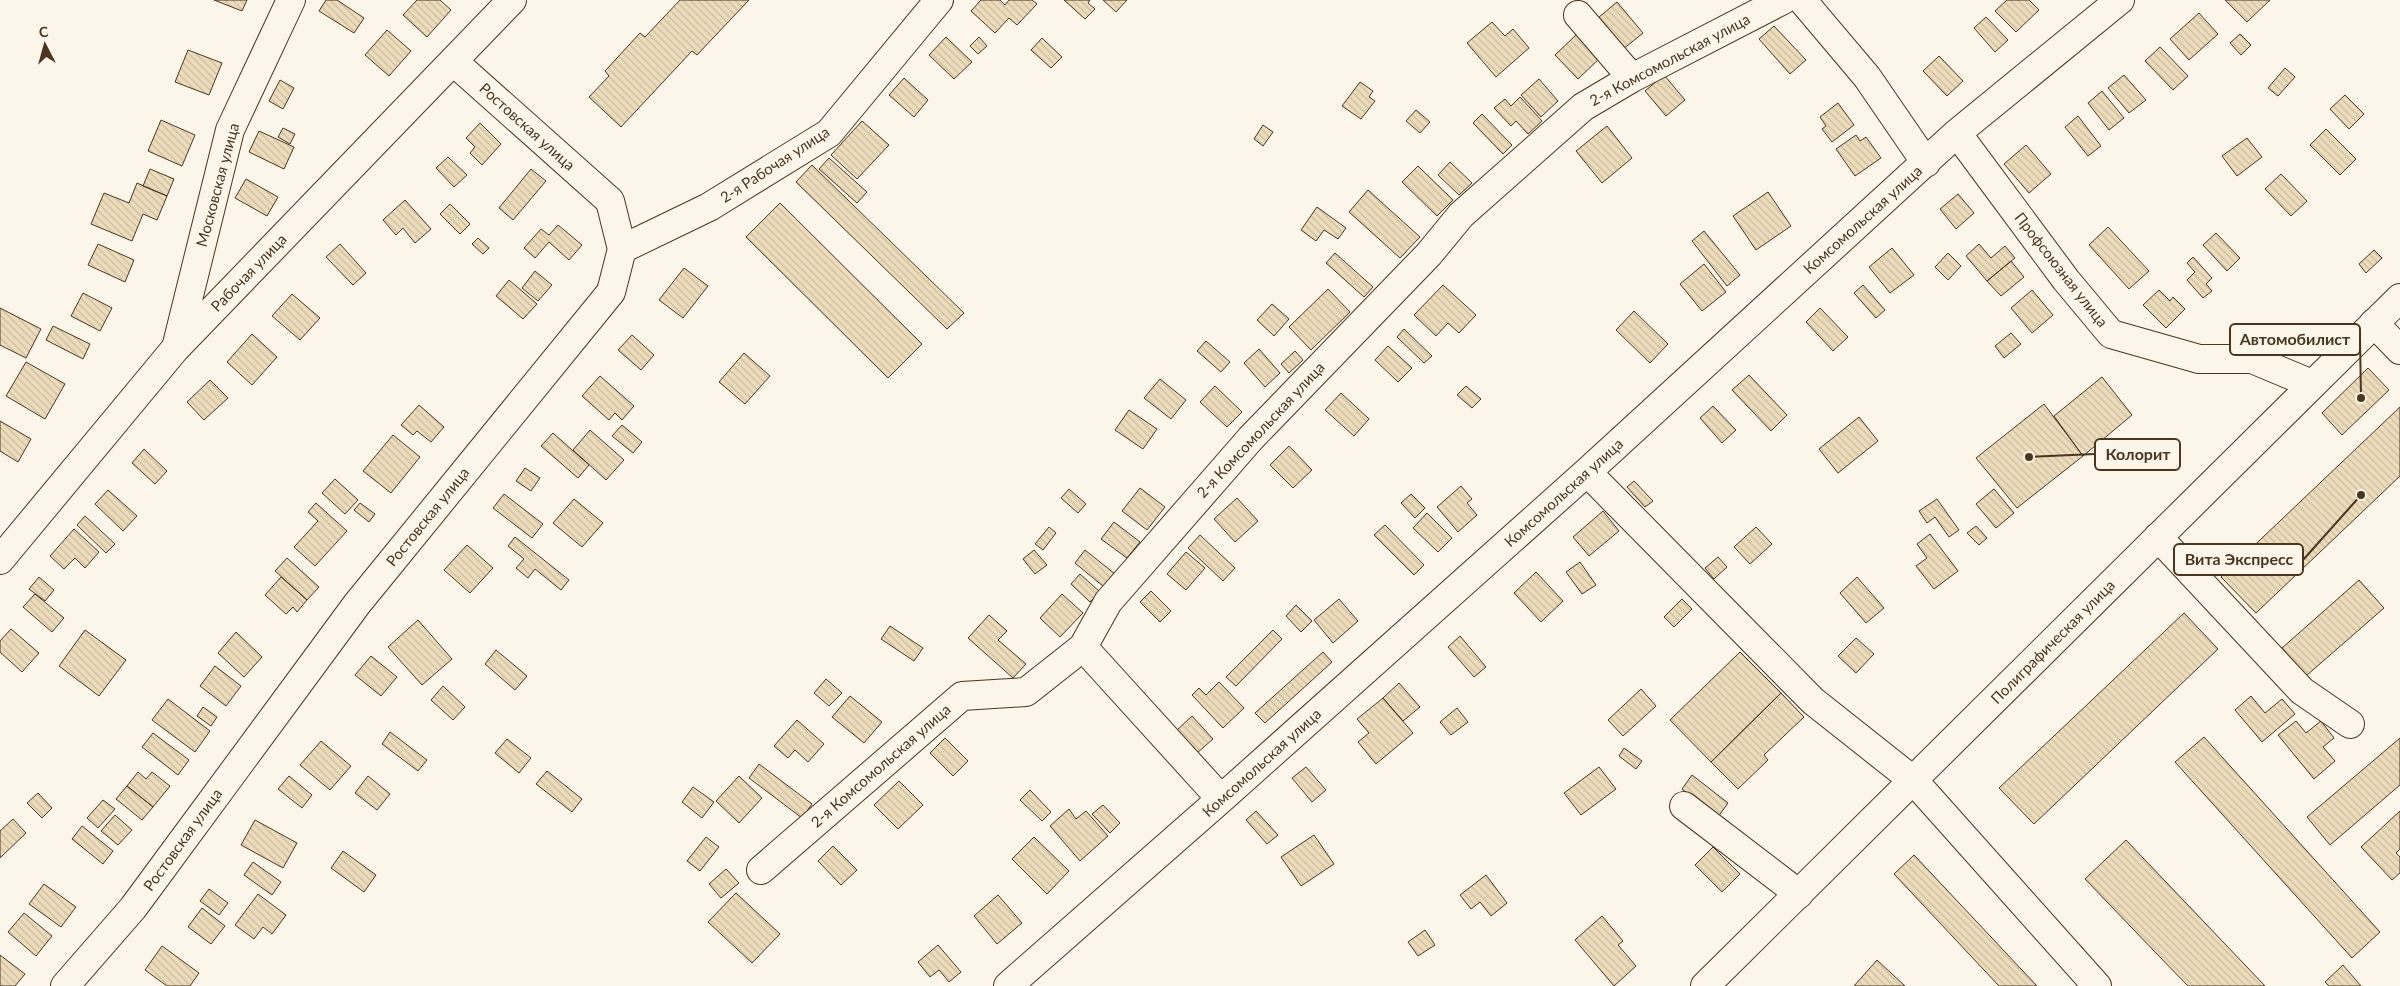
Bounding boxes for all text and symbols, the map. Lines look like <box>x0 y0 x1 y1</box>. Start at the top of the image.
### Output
street label: 2-я Комсомольская улица <box>1586 9 1753 109</box>
north arrow <box>20 20 70 70</box>
text: С <box>38 23 50 41</box>
street label: Ростовская улица <box>476 79 579 174</box>
street label: Московская улица <box>192 121 242 249</box>
street label: 2-я Рабочая улица <box>717 122 832 206</box>
street label: Комсомольская улица <box>1799 161 1925 277</box>
street label: Профсоюзная улица <box>2011 209 2112 330</box>
street label: Рабочая улица <box>207 230 290 315</box>
callout: Автомобилист <box>2230 324 2360 355</box>
text: Автомобилист <box>2239 329 2351 348</box>
street label: 2-я Комсомольская улица <box>1193 358 1328 501</box>
street label: Комсомольская улица <box>1500 434 1626 550</box>
callout: Колорит <box>2095 439 2180 470</box>
text: Колорит <box>2106 444 2171 463</box>
street label: Ростовская улица <box>382 463 473 569</box>
callout: Вита Экспресс <box>2174 544 2303 575</box>
text: Вита Экспресс <box>2185 549 2294 568</box>
street label: Полиграфическая улица <box>1987 576 2118 707</box>
street label: 2-я Комсомольская улица <box>807 700 954 831</box>
street label: Комсомольская улица <box>1198 704 1324 820</box>
street label: Ростовская улица <box>139 785 225 894</box>

